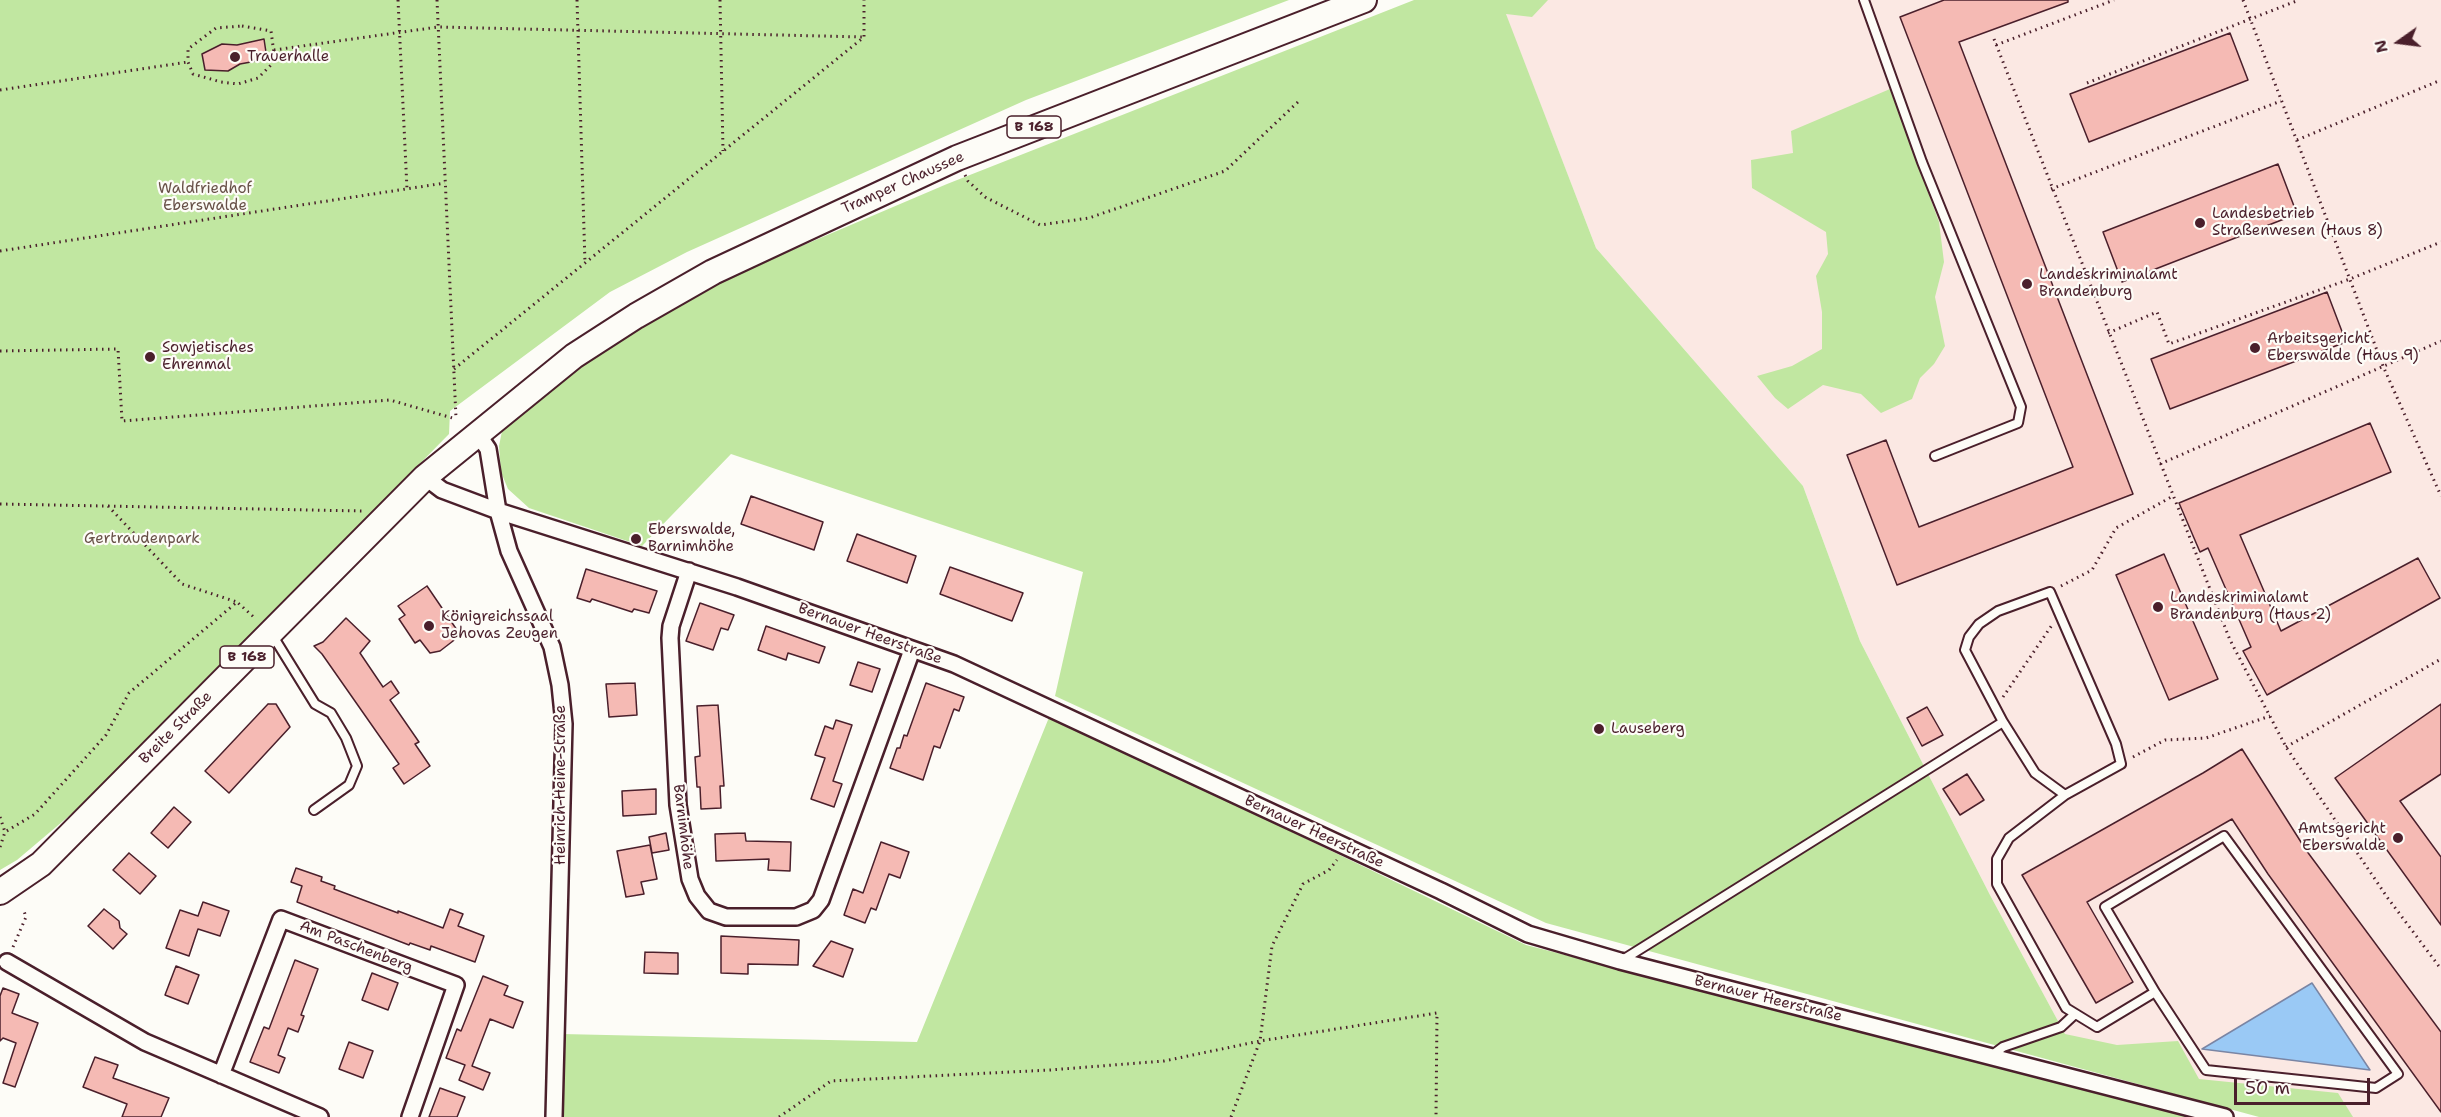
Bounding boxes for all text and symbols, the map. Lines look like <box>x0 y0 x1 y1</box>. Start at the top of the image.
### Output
north arrow <box>2369 12 2429 72</box>
text: N <box>2369 38 2393 55</box>
place label: Trauerhalle <box>247 48 329 66</box>
marker: Trauerhalle <box>228 50 242 64</box>
road number: B 168 <box>1007 116 1061 138</box>
street label: Tramper Chaussee <box>839 148 967 218</box>
park label: Waldfriedhof Eberswalde <box>158 180 252 215</box>
place label: Landesbetrieb Straßenwesen (Haus 8) <box>2212 205 2383 240</box>
marker: Landesbetrieb Straßenwesen (Haus 8) <box>2193 216 2207 230</box>
place label: Landeskriminalamt Brandenburg <box>2039 266 2178 301</box>
marker: Landeskriminalamt Brandenburg <box>2020 277 2034 291</box>
place label: Arbeitsgericht Eberswalde (Haus 9) <box>2267 330 2419 365</box>
place label: Sowjetisches Ehrenmal <box>162 339 254 374</box>
marker: Arbeitsgericht Eberswalde (Haus 9) <box>2248 341 2262 355</box>
marker: Sowjetisches Ehrenmal <box>143 350 157 364</box>
place label: Eberswalde, Barnimhöhe <box>648 521 735 556</box>
park label: Gertraudenpark <box>84 530 200 548</box>
marker: Eberswalde, Barnimhöhe <box>629 532 643 546</box>
place label: Landeskriminalamt Brandenburg (Haus 2) <box>2170 589 2331 624</box>
street label: Bernauer Heerstraße <box>796 600 944 668</box>
marker: Landeskriminalamt Brandenburg (Haus 2) <box>2151 600 2165 614</box>
place label: Königreichssaal Jehovas Zeugen <box>441 608 558 643</box>
marker: Königreichssaal Jehovas Zeugen <box>422 619 436 633</box>
road number: B 168 <box>220 646 274 668</box>
street label: Breite Straße <box>136 688 216 768</box>
street label: Heinrich-Heine-Straße <box>552 705 570 865</box>
place label: Lauseberg <box>1611 720 1685 738</box>
marker: Lauseberg <box>1592 722 1606 736</box>
street label: Barnimhöhe <box>669 783 697 871</box>
street label: Bernauer Heerstraße <box>1241 792 1387 872</box>
place label: Amtsgericht Eberswalde <box>2298 820 2386 855</box>
marker: Amtsgericht Eberswalde <box>2391 831 2405 845</box>
street label: Am Paschenberg <box>297 917 415 977</box>
street label: Bernauer Heerstraße <box>1692 972 1844 1026</box>
scale bar <box>2237 1066 2374 1104</box>
text: 50 m <box>2245 1076 2290 1100</box>

